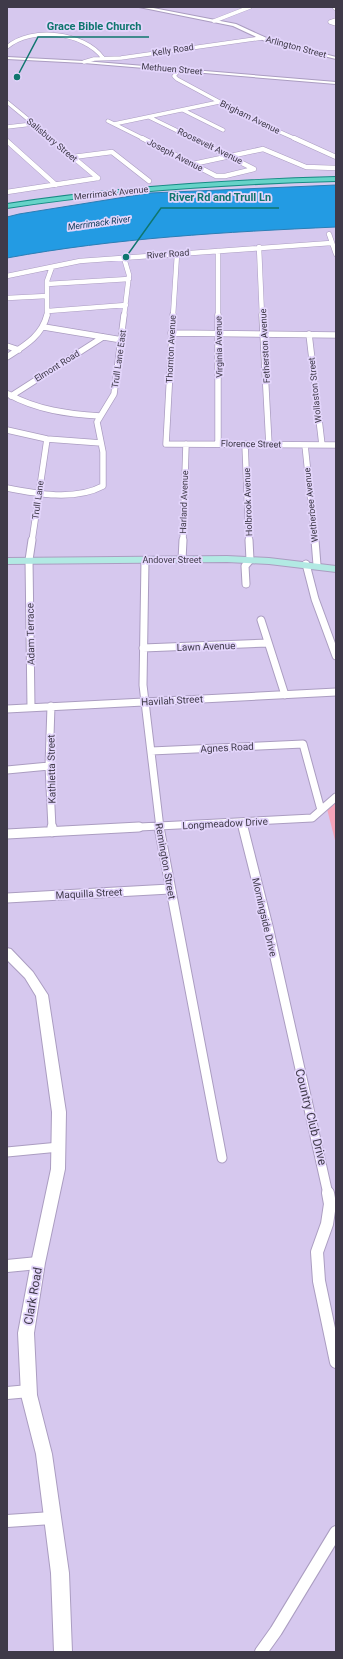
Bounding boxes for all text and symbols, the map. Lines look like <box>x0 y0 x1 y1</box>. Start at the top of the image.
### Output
callout: Grace Bible Church <box>38 14 149 37</box>
text: Grace Bible Church <box>47 20 141 33</box>
street label: Arlington Street <box>265 34 327 60</box>
street label: Kelly Road <box>152 42 194 58</box>
street label: Methuen Street <box>141 61 203 77</box>
street label: Brigham Avenue <box>218 98 282 136</box>
street label: Salisbury Street <box>25 116 79 164</box>
street label: Roosevelt Avenue <box>176 126 244 166</box>
street label: Joseph Avenue <box>145 137 205 173</box>
street label: Merrimack Avenue <box>73 184 149 202</box>
callout: River Rd and Trull Ln <box>161 185 279 208</box>
text: River Rd and Trull Ln <box>169 191 271 204</box>
water label: Merrimack River <box>67 214 132 232</box>
street label: River Road <box>146 248 190 260</box>
street label: Fetherston Avenue <box>258 308 272 384</box>
street label: Thornton Avenue <box>164 315 178 383</box>
street label: Virginia Avenue <box>213 316 225 378</box>
street label: Trull Lane East <box>110 329 128 389</box>
street label: Elmont Road <box>33 348 81 384</box>
street label: Wollaston Street <box>307 357 323 423</box>
street label: Florence Street <box>221 438 281 450</box>
street label: Holbrook Avenue <box>242 467 254 536</box>
street label: Wetherbee Avenue <box>302 467 320 543</box>
street label: Harland Avenue <box>178 470 190 534</box>
street label: Trull Lane <box>30 480 46 520</box>
street label: Andover Street <box>142 555 202 565</box>
street label: Adam Terrace <box>24 603 37 665</box>
street label: Lawn Avenue <box>176 640 236 653</box>
street label: Havilah Street <box>141 693 203 708</box>
street label: Kathletta Street <box>45 734 58 804</box>
street label: Agnes Road <box>200 741 254 754</box>
street label: Longmeadow Drive <box>182 816 268 831</box>
street label: Remington Street <box>153 822 178 900</box>
street label: Morningside Drive <box>250 877 279 958</box>
street label: Maquilla Street <box>55 886 123 901</box>
street label: Country Club Drive <box>292 1067 330 1167</box>
street label: Clark Road <box>21 1266 45 1326</box>

